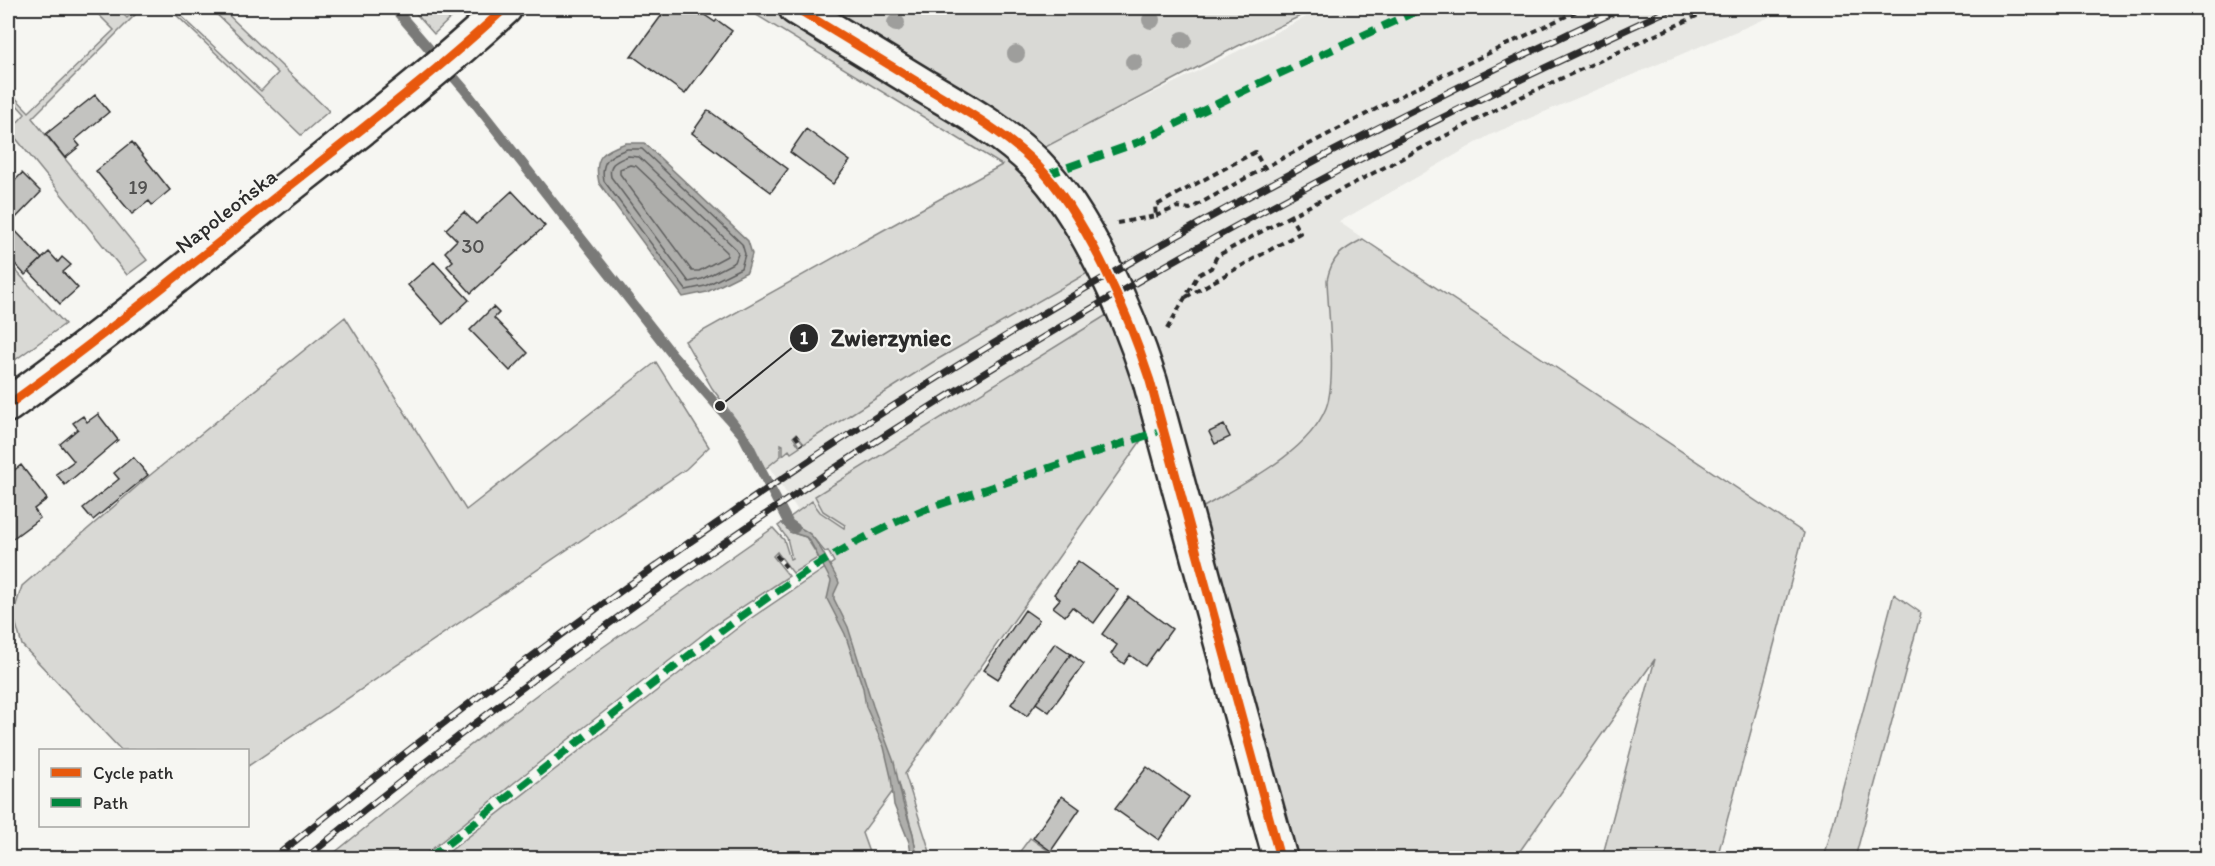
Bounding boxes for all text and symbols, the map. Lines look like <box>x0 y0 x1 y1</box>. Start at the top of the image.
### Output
street label: Napoleońska <box>170 163 282 259</box>
house number: 19 <box>128 175 148 199</box>
house number: 30 <box>461 234 485 258</box>
callout: Zwierzyniec <box>789 317 963 359</box>
text: Zwierzyniec <box>831 323 951 353</box>
text: 1 <box>800 327 809 349</box>
legend <box>39 749 249 827</box>
text: Cycle path <box>93 762 174 784</box>
text: Path <box>93 792 128 814</box>

